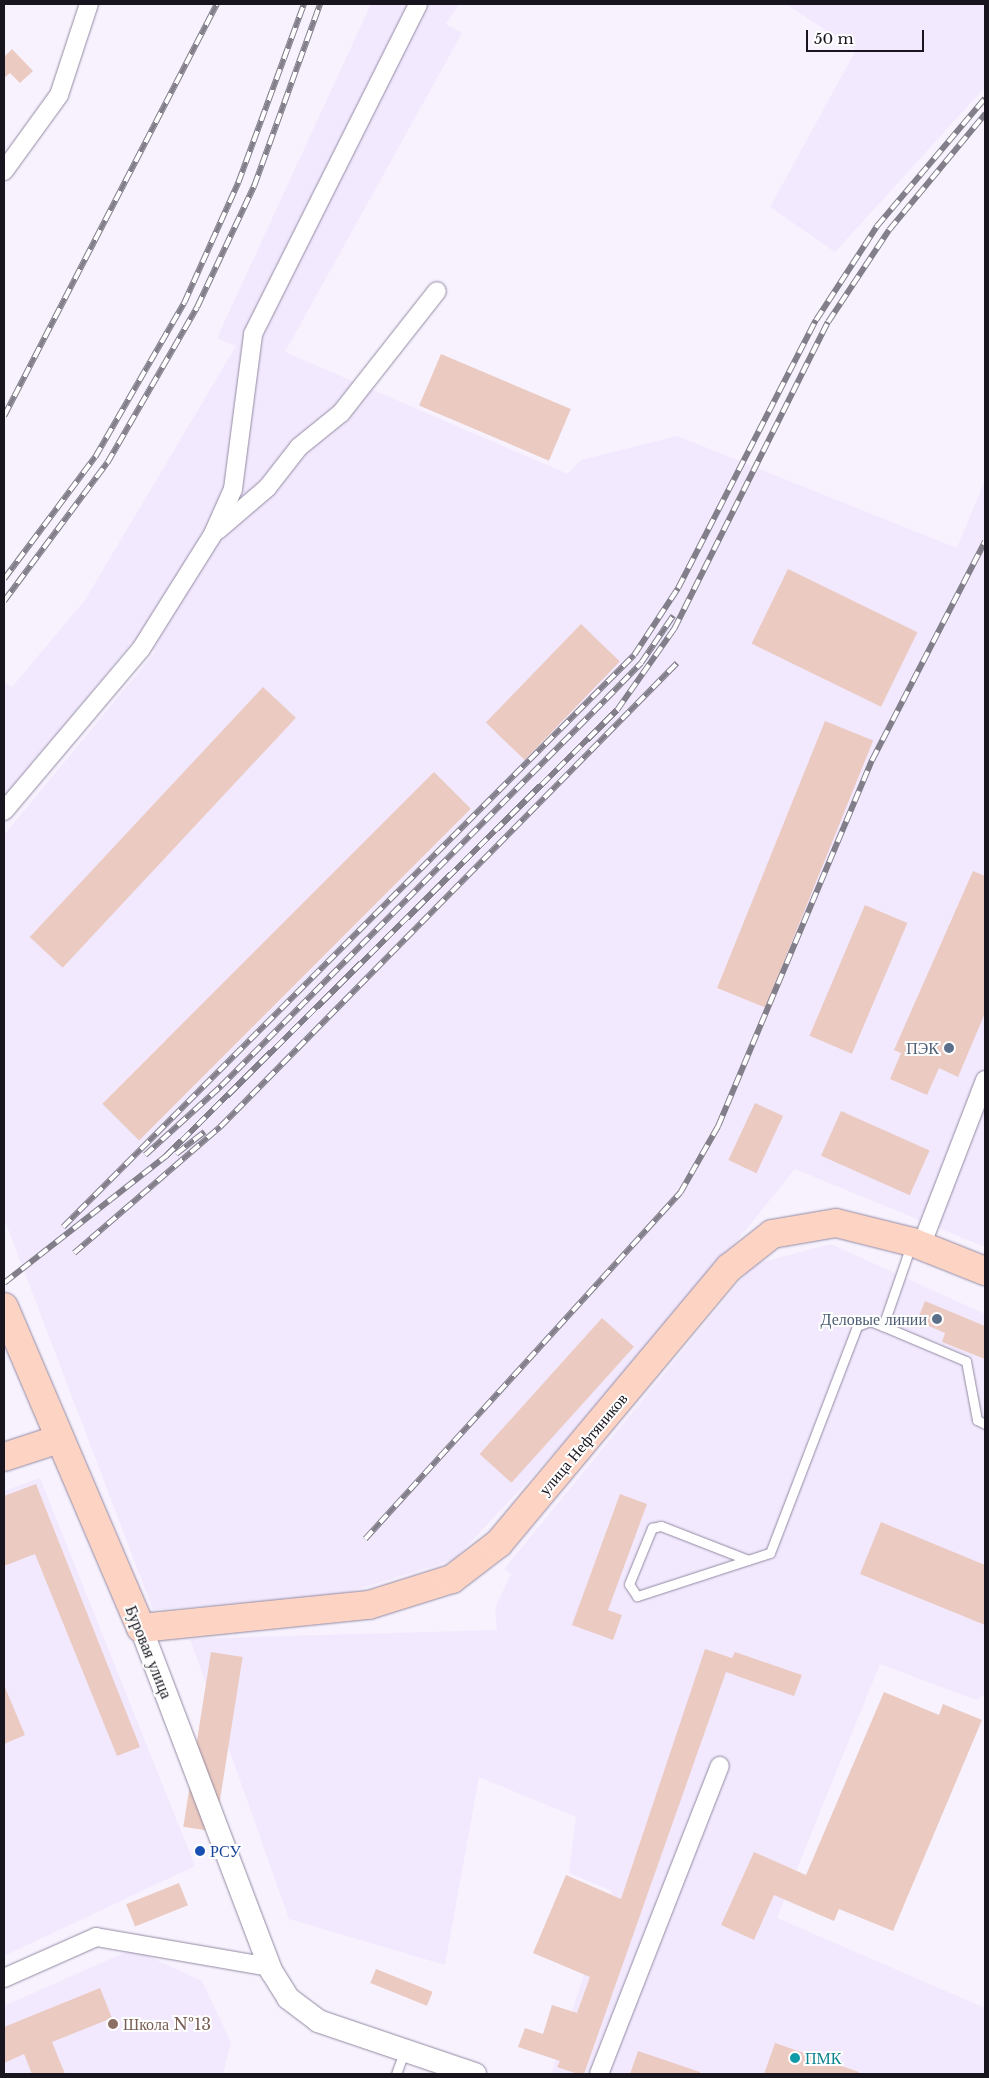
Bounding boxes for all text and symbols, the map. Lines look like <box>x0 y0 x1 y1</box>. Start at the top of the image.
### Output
scale bar <box>809 20 926 52</box>
text: 50 m <box>814 29 854 48</box>
place label: ПЭК <box>906 1038 939 1058</box>
marker: ПЭК <box>943 1042 955 1054</box>
place label: Деловые линии <box>821 1309 927 1329</box>
marker: Деловые линии <box>931 1313 943 1325</box>
street label: улица Нефтяников <box>535 1389 631 1499</box>
street label: Буровая улица <box>122 1603 176 1701</box>
place label: РСУ <box>210 1841 241 1861</box>
marker: РСУ <box>194 1845 206 1857</box>
place label: Школа №13 <box>123 2014 211 2034</box>
marker: Школа №13 <box>107 2018 119 2030</box>
place label: ПМК <box>805 2048 841 2068</box>
marker: ПМК <box>789 2052 801 2064</box>

